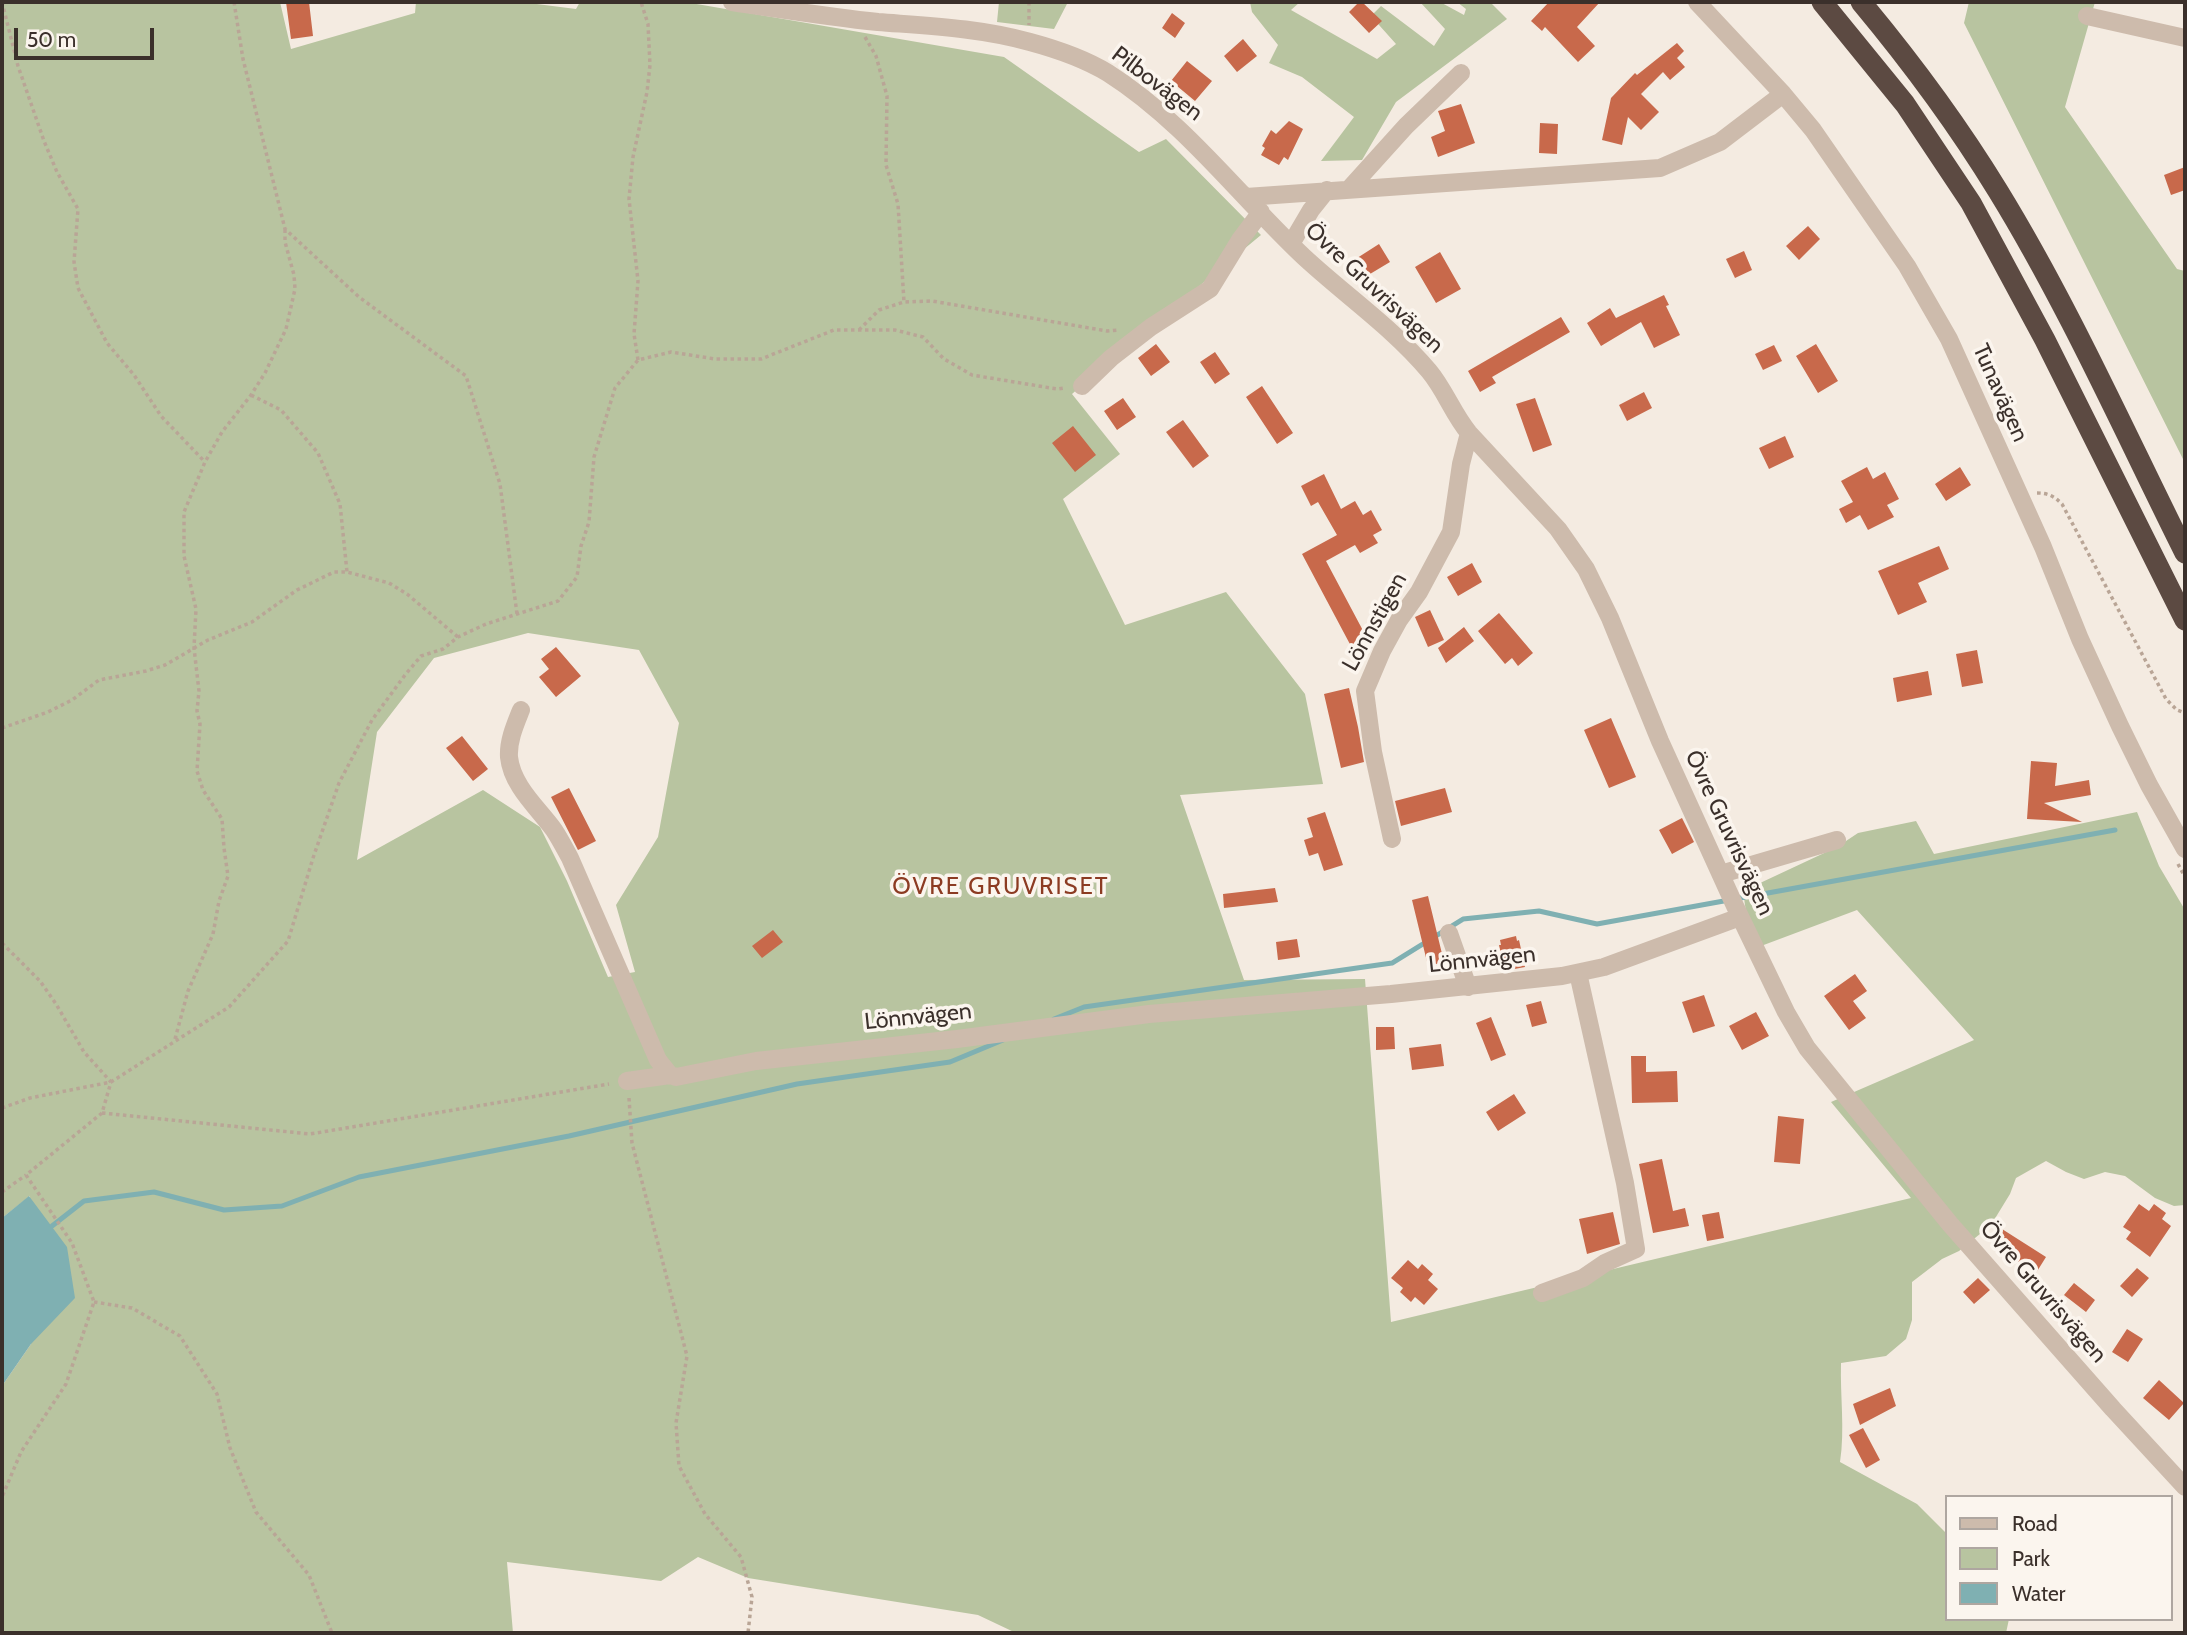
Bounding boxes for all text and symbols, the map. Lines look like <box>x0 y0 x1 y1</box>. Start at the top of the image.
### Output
scale bar <box>18 14 158 58</box>
text: 50 m <box>27 27 76 52</box>
street label: Pilbovägen <box>1106 41 1208 127</box>
street label: Övre Gruvrisvägen <box>1299 217 1449 359</box>
street label: Tunavägen <box>1966 340 2034 446</box>
street label: Lönnstigen <box>1337 568 1413 676</box>
street label: Övre Gruvrisvägen <box>1679 746 1779 920</box>
district label: ÖVRE GRUVRISET <box>894 873 1108 901</box>
street label: Lönnvägen <box>1427 941 1537 979</box>
street label: Lönnvägen <box>863 998 973 1036</box>
street label: Övre Gruvrisvägen <box>1974 1215 2112 1369</box>
legend <box>1946 1495 2173 1621</box>
text: Road <box>2012 1511 2058 1536</box>
text: Park <box>2012 1546 2050 1571</box>
text: Water <box>2012 1581 2065 1606</box>

